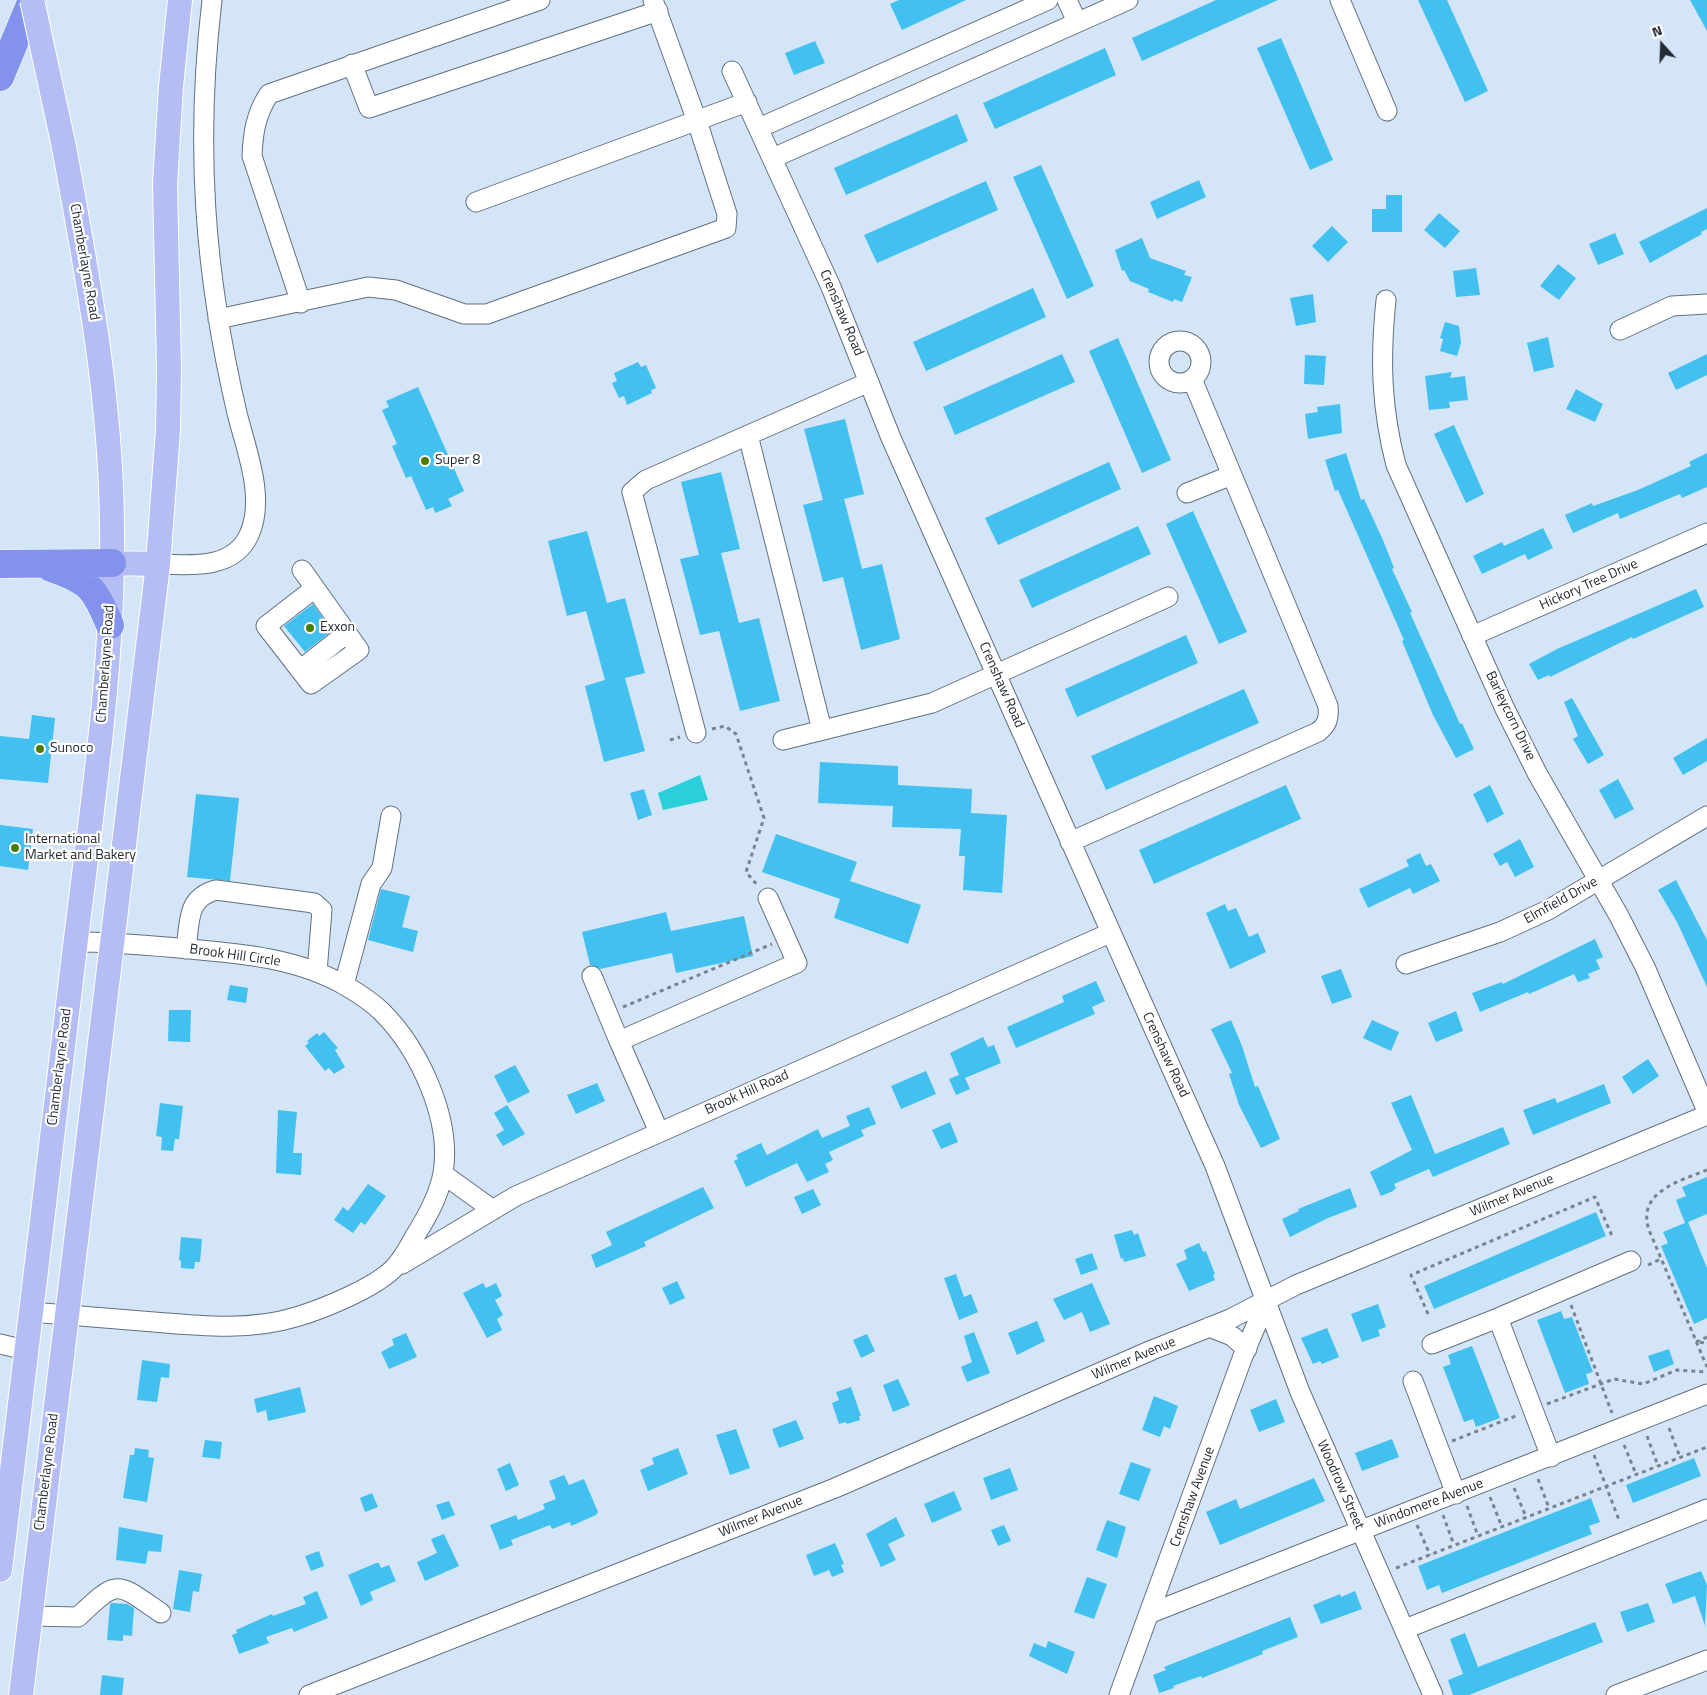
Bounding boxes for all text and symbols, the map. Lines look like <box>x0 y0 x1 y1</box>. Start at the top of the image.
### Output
text: N <box>1649 19 1665 42</box>
north arrow <box>1637 20 1687 70</box>
street label: Chamberlayne Road <box>65 202 103 322</box>
street label: Crenshaw Road <box>815 267 867 359</box>
place label: Super 8 <box>435 453 480 469</box>
marker: Super 8 <box>419 455 431 467</box>
street label: Hickory Tree Drive <box>1537 556 1641 614</box>
street label: Chamberlayne Road <box>94 605 118 723</box>
place label: Exxon <box>320 620 355 636</box>
marker: Exxon <box>304 622 316 634</box>
street label: Crenshaw Road <box>975 640 1027 730</box>
street label: Barleycorn Drive <box>1481 669 1539 763</box>
place label: Sunoco <box>50 741 93 757</box>
marker: Sunoco <box>34 743 46 755</box>
place label: International Market and Bakery <box>25 832 136 864</box>
marker: International Market and Bakery <box>9 842 21 854</box>
street label: Elmfield Drive <box>1521 874 1601 928</box>
street label: Brook Hill Circle <box>188 941 282 971</box>
street label: Chamberlayne Road <box>44 1007 76 1127</box>
street label: Crenshaw Road <box>1138 1010 1192 1100</box>
street label: Brook Hill Road <box>702 1067 792 1119</box>
street label: Wilmer Avenue <box>1468 1171 1556 1221</box>
street label: Wilmer Avenue <box>1090 1334 1178 1384</box>
street label: Chamberlayne Road <box>31 1412 63 1532</box>
street label: Woodrow Street <box>1313 1438 1367 1532</box>
street label: Crenshaw Avenue <box>1167 1445 1219 1549</box>
street label: Windomere Avenue <box>1372 1476 1486 1532</box>
street label: Wilmer Avenue <box>717 1493 805 1541</box>

